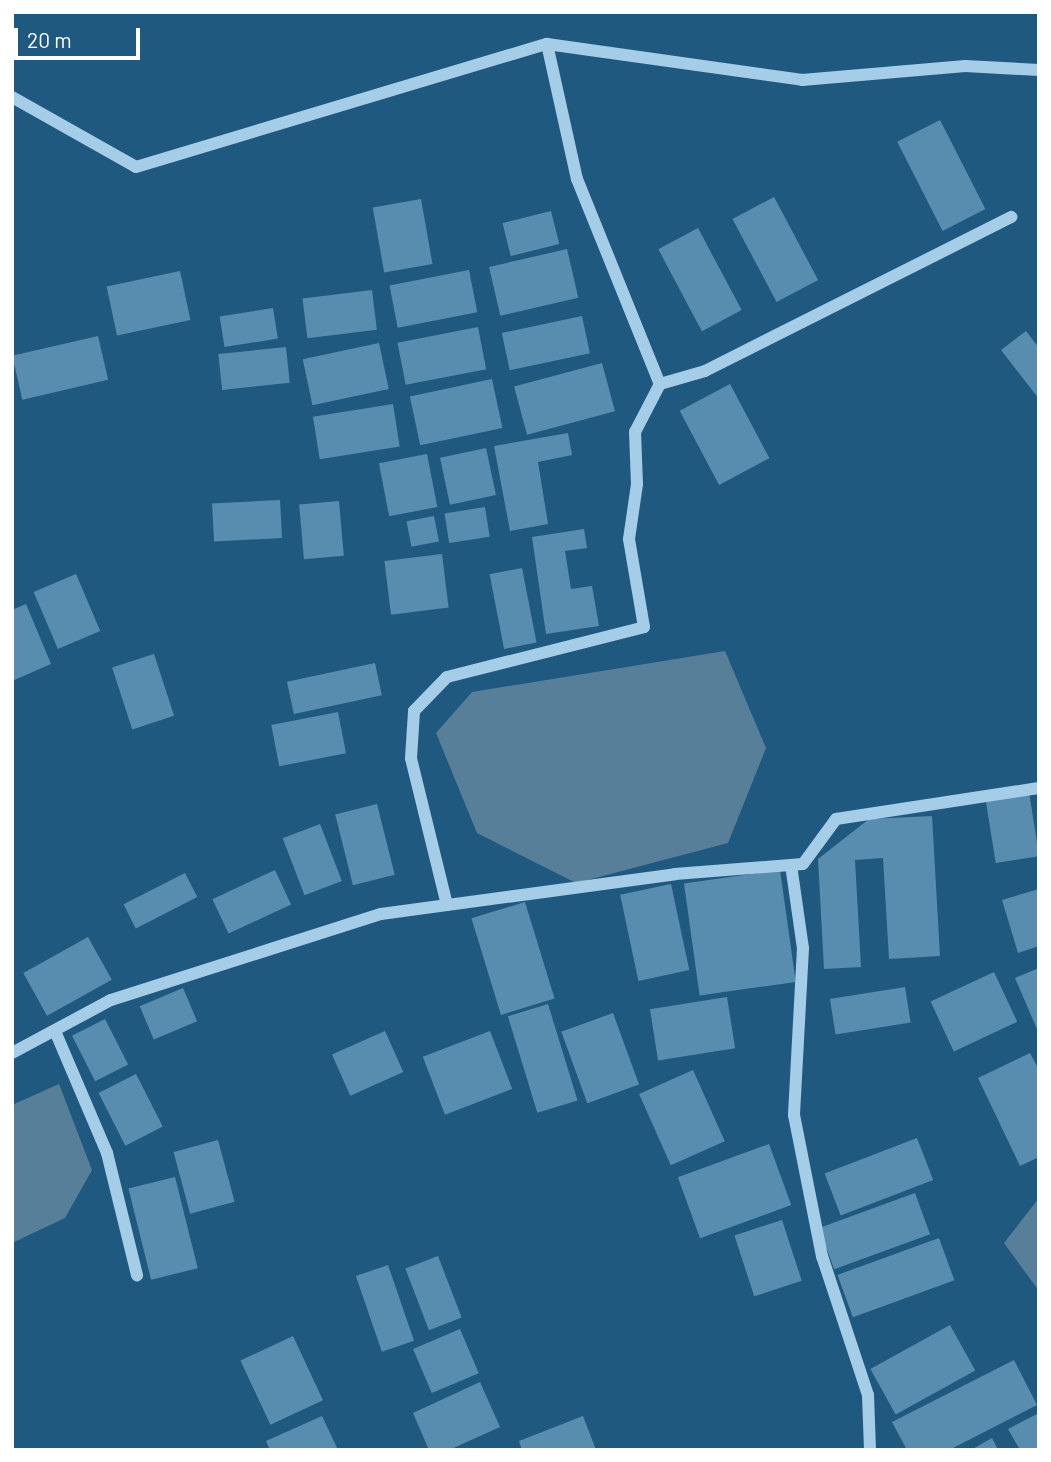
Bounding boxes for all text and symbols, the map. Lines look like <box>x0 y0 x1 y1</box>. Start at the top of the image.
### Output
scale bar <box>18 14 144 58</box>
text: 20 m <box>27 27 72 52</box>

